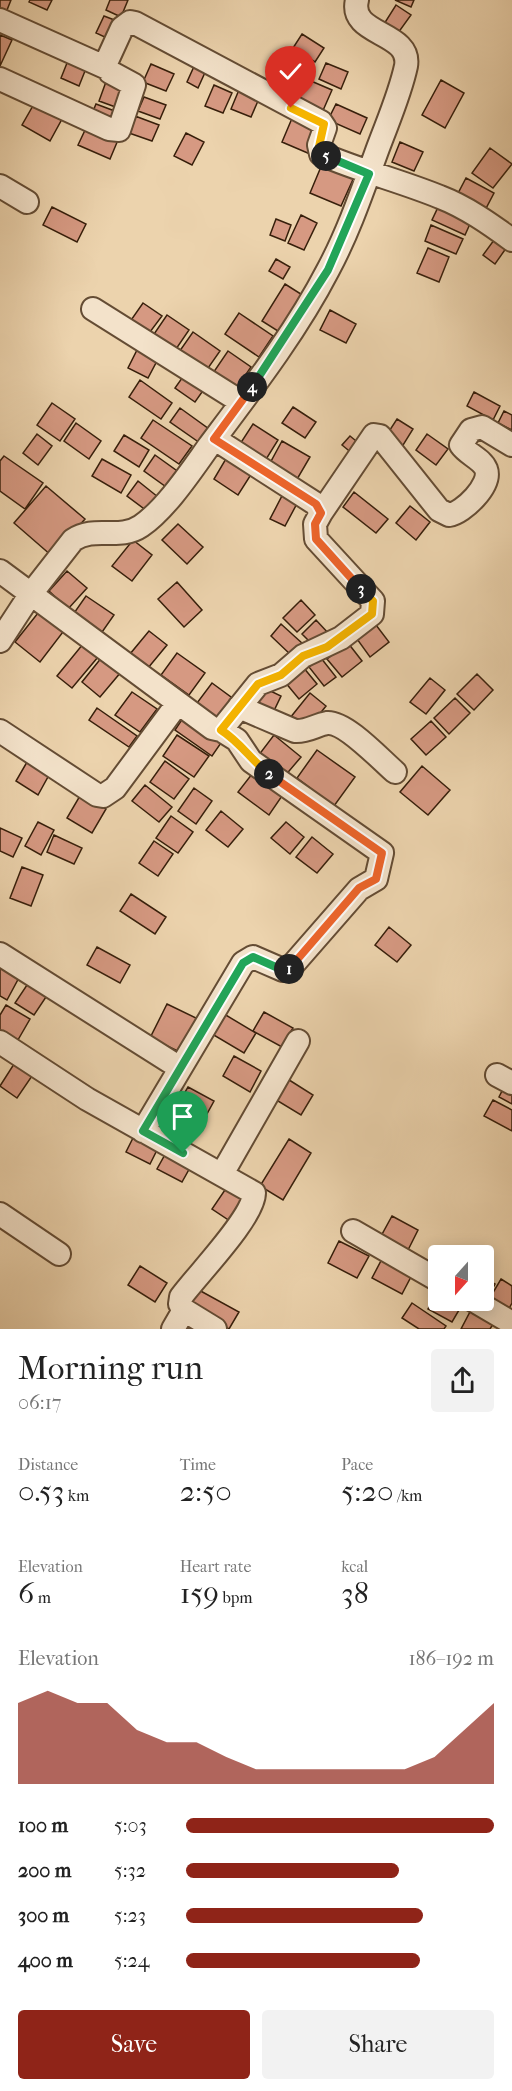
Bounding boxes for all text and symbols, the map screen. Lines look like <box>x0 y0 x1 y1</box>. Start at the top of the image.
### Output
pin <box>265 46 316 108</box>
icon: check <box>274 55 307 88</box>
pin: 5 <box>311 141 341 171</box>
text: 5 <box>323 146 329 165</box>
pin: 4 <box>237 372 267 402</box>
text: 4 <box>247 377 257 396</box>
pin: 3 <box>346 574 376 604</box>
text: 3 <box>358 579 364 598</box>
pin: 2 <box>254 759 284 789</box>
text: 2 <box>265 764 273 783</box>
pin: 1 <box>274 954 304 984</box>
text: 1 <box>286 959 292 978</box>
pin <box>157 1091 208 1153</box>
icon: arrive <box>166 1100 199 1133</box>
north arrow <box>428 1245 494 1311</box>
map controls <box>428 1245 494 1311</box>
text: Morning run <box>18 1349 203 1388</box>
button: share <box>431 1349 494 1412</box>
text: 06:17 <box>18 1391 62 1414</box>
text: Distance <box>18 1455 78 1474</box>
text: Time <box>180 1455 216 1474</box>
text: Pace <box>341 1455 373 1474</box>
text: 0.53 <box>18 1474 64 1509</box>
text: 2:50 <box>180 1474 232 1509</box>
text: 5:20 <box>341 1474 394 1509</box>
text: km <box>64 1486 89 1505</box>
text: /km <box>394 1486 422 1505</box>
text: Elevation <box>18 1557 83 1576</box>
text: Heart rate <box>180 1557 251 1576</box>
text: kcal <box>341 1557 368 1576</box>
text: 6 <box>18 1576 34 1611</box>
text: 159 <box>180 1576 219 1611</box>
text: 38 <box>341 1576 369 1611</box>
text: m <box>34 1588 51 1607</box>
text: bpm <box>219 1588 253 1607</box>
text: Elevation <box>18 1647 99 1670</box>
text: 186–192 m <box>408 1647 494 1670</box>
text: 100 m <box>18 1814 68 1837</box>
text: 5:03 <box>114 1814 147 1837</box>
text: 200 m <box>18 1859 71 1882</box>
text: 5:32 <box>114 1859 146 1882</box>
text: 300 m <box>18 1904 69 1927</box>
text: 5:23 <box>114 1904 146 1927</box>
text: 400 m <box>18 1949 73 1972</box>
text: 5:24 <box>114 1949 150 1972</box>
button: Save <box>18 2010 250 2079</box>
button: Share <box>262 2010 494 2079</box>

